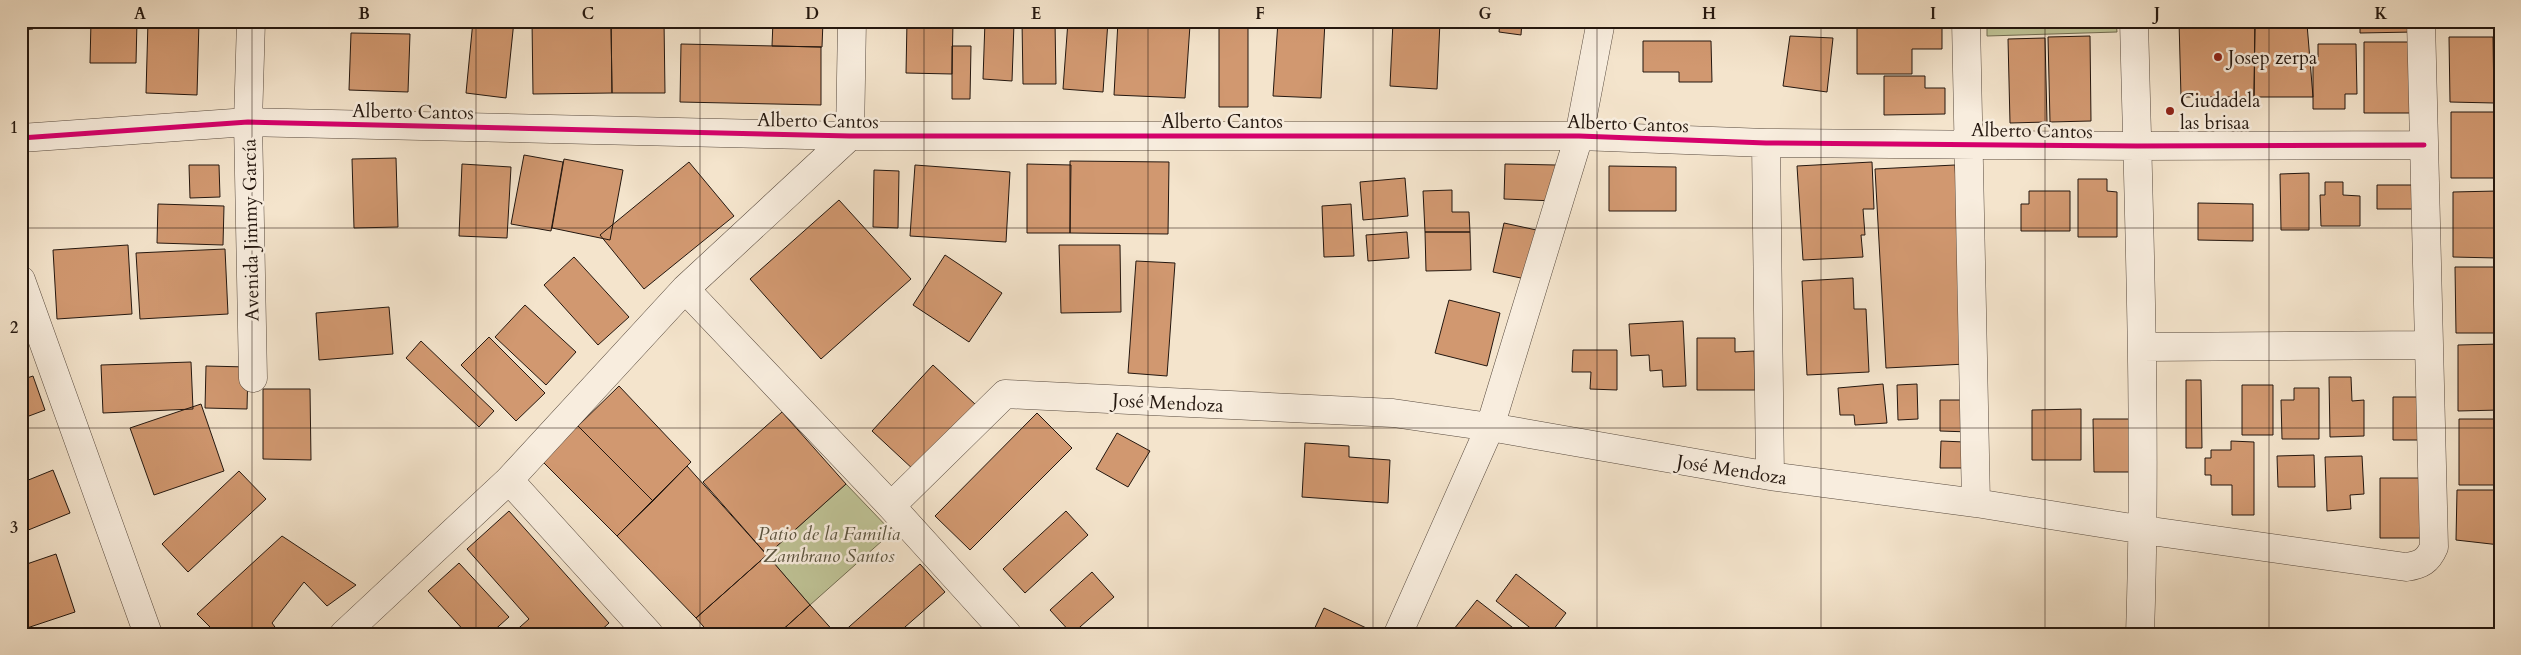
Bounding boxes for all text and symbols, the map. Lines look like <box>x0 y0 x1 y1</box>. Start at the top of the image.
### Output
text: A <box>134 3 146 25</box>
text: B <box>358 3 370 25</box>
text: C <box>582 3 594 25</box>
text: D <box>805 3 819 25</box>
text: E <box>1031 3 1041 25</box>
text: F <box>1255 3 1265 25</box>
text: G <box>1478 3 1492 25</box>
text: H <box>1702 3 1716 25</box>
text: I <box>1930 3 1936 25</box>
text: J <box>2152 3 2160 25</box>
text: K <box>2375 3 2388 25</box>
place label: Josep zerpa <box>2225 45 2317 71</box>
marker: Josep zerpa <box>2212 51 2224 63</box>
place label: Ciudadela las brisaa <box>2180 88 2260 136</box>
street label: Alberto Cantos <box>352 98 474 126</box>
marker: Ciudadela las brisaa <box>2164 105 2176 117</box>
street label: Alberto Cantos <box>757 107 879 135</box>
street label: Alberto Cantos <box>1161 109 1283 135</box>
street label: Alberto Cantos <box>1567 109 1689 139</box>
text: 1 <box>10 117 18 139</box>
street label: Alberto Cantos <box>1971 117 2093 145</box>
street label: Avenida Jimmy García <box>236 138 266 322</box>
text: 2 <box>10 317 18 339</box>
street label: José Mendoza <box>1109 387 1224 419</box>
street label: José Mendoza <box>1672 448 1789 492</box>
text: 3 <box>10 517 18 539</box>
park label: Patio de la Familia Zambrano Santos <box>758 521 901 569</box>

